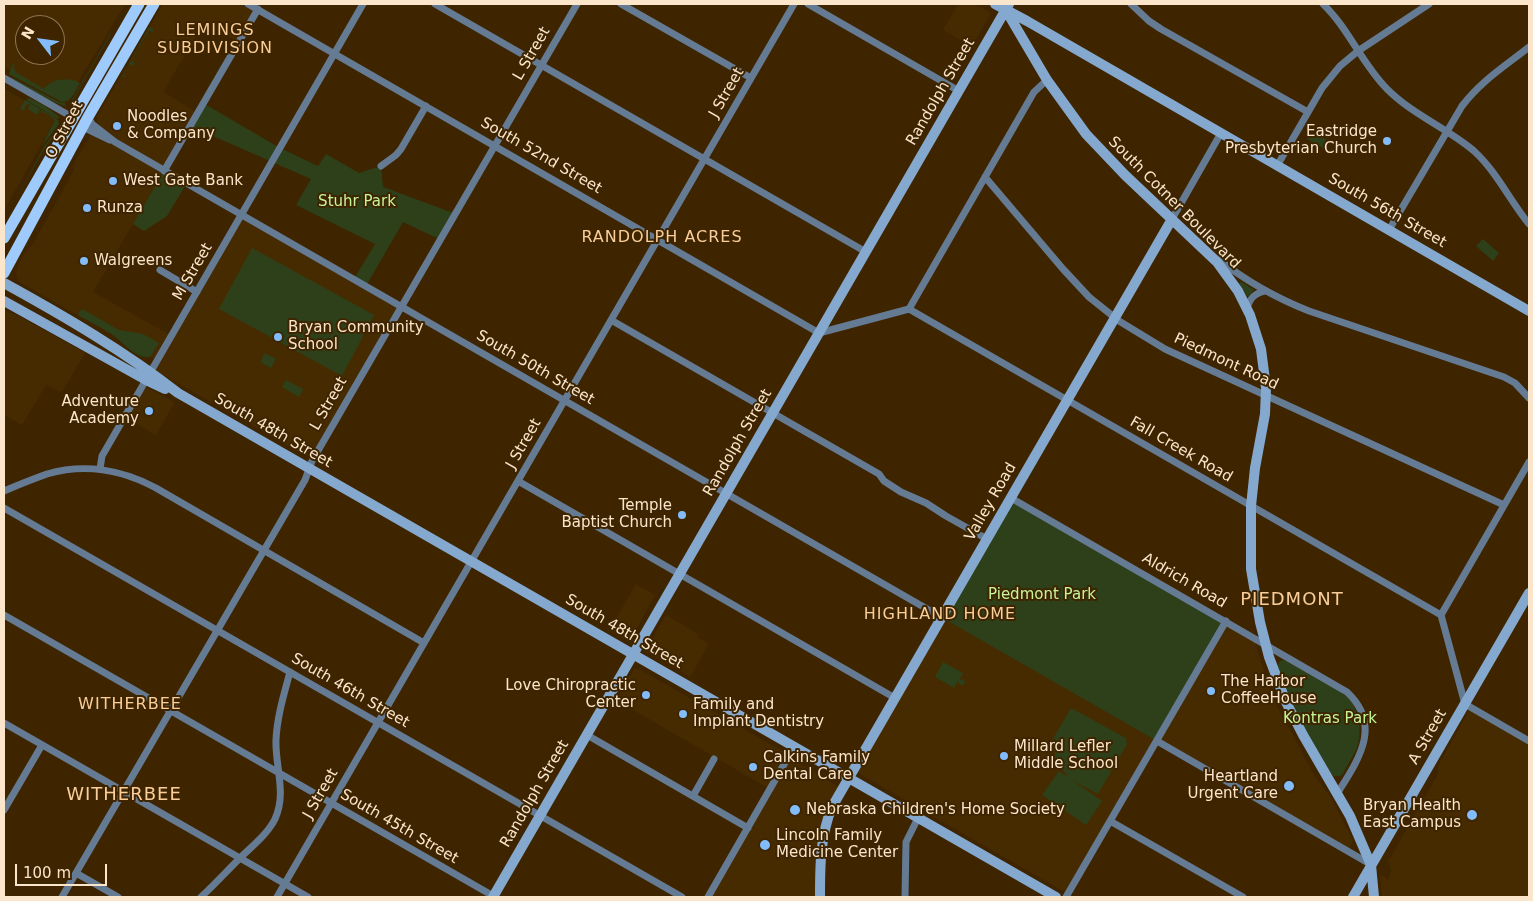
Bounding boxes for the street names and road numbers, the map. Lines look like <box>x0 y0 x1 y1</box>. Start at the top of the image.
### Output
street label: L Street <box>510 24 554 84</box>
street label: Randolph Street <box>903 35 979 149</box>
street label: J Street <box>706 65 748 121</box>
street label: O Street <box>42 98 88 162</box>
street label: South 52nd Street <box>477 114 605 198</box>
street label: South Cotner Boulevard <box>1104 133 1244 273</box>
street label: South 56th Street <box>1325 170 1449 252</box>
street label: M Street <box>169 240 217 304</box>
street label: South 50th Street <box>473 327 597 409</box>
street label: Piedmont Road <box>1171 330 1281 394</box>
street label: L Street <box>307 374 351 434</box>
street label: Randolph Street <box>700 386 776 500</box>
street label: South 48th Street <box>211 390 335 472</box>
street label: Fall Creek Road <box>1127 413 1235 487</box>
street label: J Street <box>503 416 545 472</box>
street label: Valley Road <box>961 460 1021 544</box>
street label: Aldrich Road <box>1139 550 1229 612</box>
street label: South 48th Street <box>562 591 686 673</box>
street label: South 46th Street <box>288 650 412 732</box>
street label: A Street <box>1405 706 1451 768</box>
street label: Randolph Street <box>497 737 573 851</box>
street label: J Street <box>300 766 342 822</box>
street label: South 45th Street <box>337 786 461 868</box>

